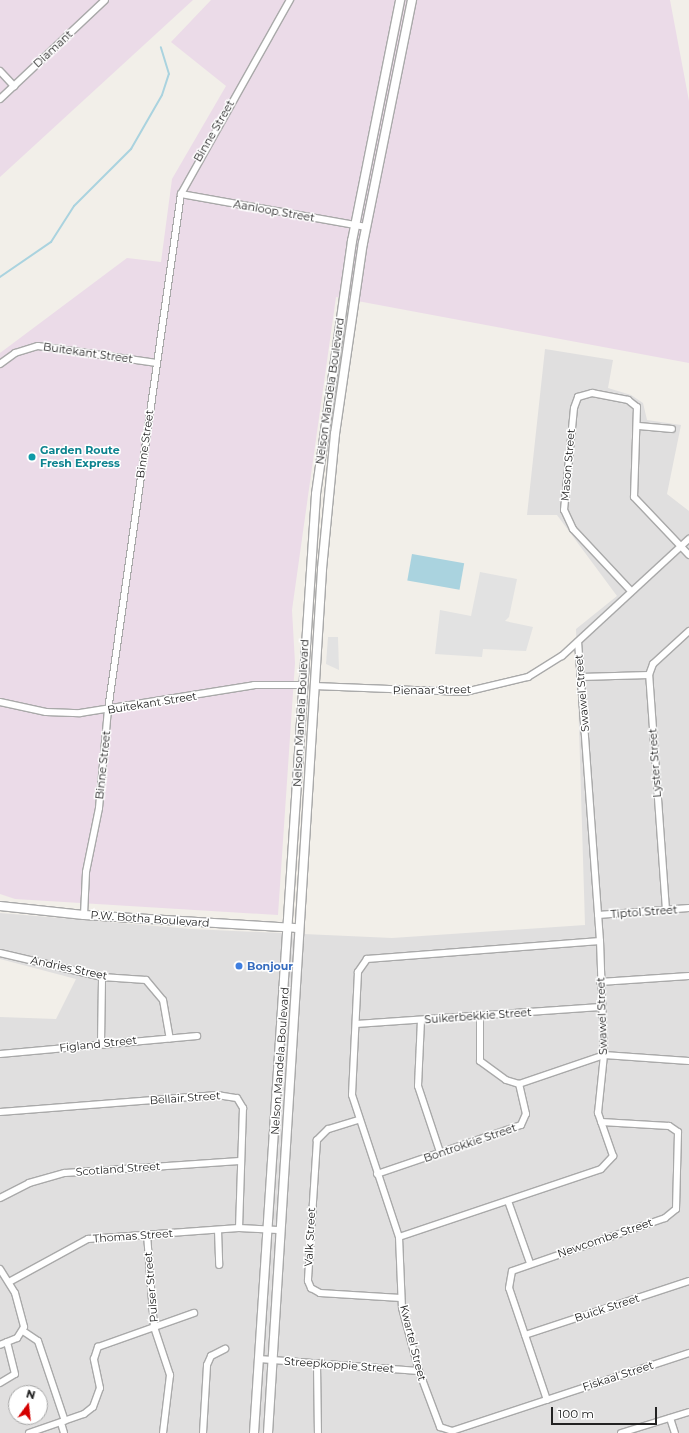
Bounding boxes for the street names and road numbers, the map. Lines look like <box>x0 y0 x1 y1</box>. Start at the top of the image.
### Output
street label: Diamant <box>31 28 75 70</box>
street label: Binne Street <box>191 98 237 164</box>
street label: Aanloop Street <box>232 197 316 225</box>
street label: Nelson Mandela Boulevard <box>313 317 347 465</box>
street label: Buitekant Street <box>42 340 134 366</box>
street label: Binne Street <box>134 409 156 479</box>
street label: Mason Street <box>558 428 578 502</box>
street label: Nelson Mandela Boulevard <box>291 639 311 787</box>
street label: Swawel Street <box>572 654 592 732</box>
street label: Pienaar Street <box>393 683 471 697</box>
street label: Buitekant Street <box>106 689 198 717</box>
street label: Lyster Street <box>646 728 664 798</box>
street label: Binne Street <box>93 730 113 800</box>
street label: Tiptol Street <box>610 903 678 921</box>
street label: P.W. Botha Boulevard <box>90 908 210 930</box>
street label: Andries Street <box>29 953 109 983</box>
street label: Swawel Street <box>594 977 610 1055</box>
street label: Nelson Mandela Boulevard <box>268 987 292 1135</box>
street label: Suikerbekkie Street <box>424 1006 532 1026</box>
street label: Figland Street <box>59 1033 137 1055</box>
street label: Bellair Street <box>149 1089 221 1107</box>
street label: Bontrokkie Street <box>422 1121 518 1165</box>
street label: Scotland Street <box>75 1159 161 1179</box>
street label: Valk Street <box>302 1207 318 1267</box>
street label: Newcombe Street <box>556 1215 654 1261</box>
street label: Thomas Street <box>92 1227 174 1245</box>
street label: Pulser Street <box>141 1251 161 1323</box>
street label: Buick Street <box>573 1291 641 1325</box>
street label: Kwartel Street <box>397 1304 429 1382</box>
street label: Streepkoppie Street <box>284 1355 394 1375</box>
street label: Fiskaal Street <box>581 1358 655 1394</box>

